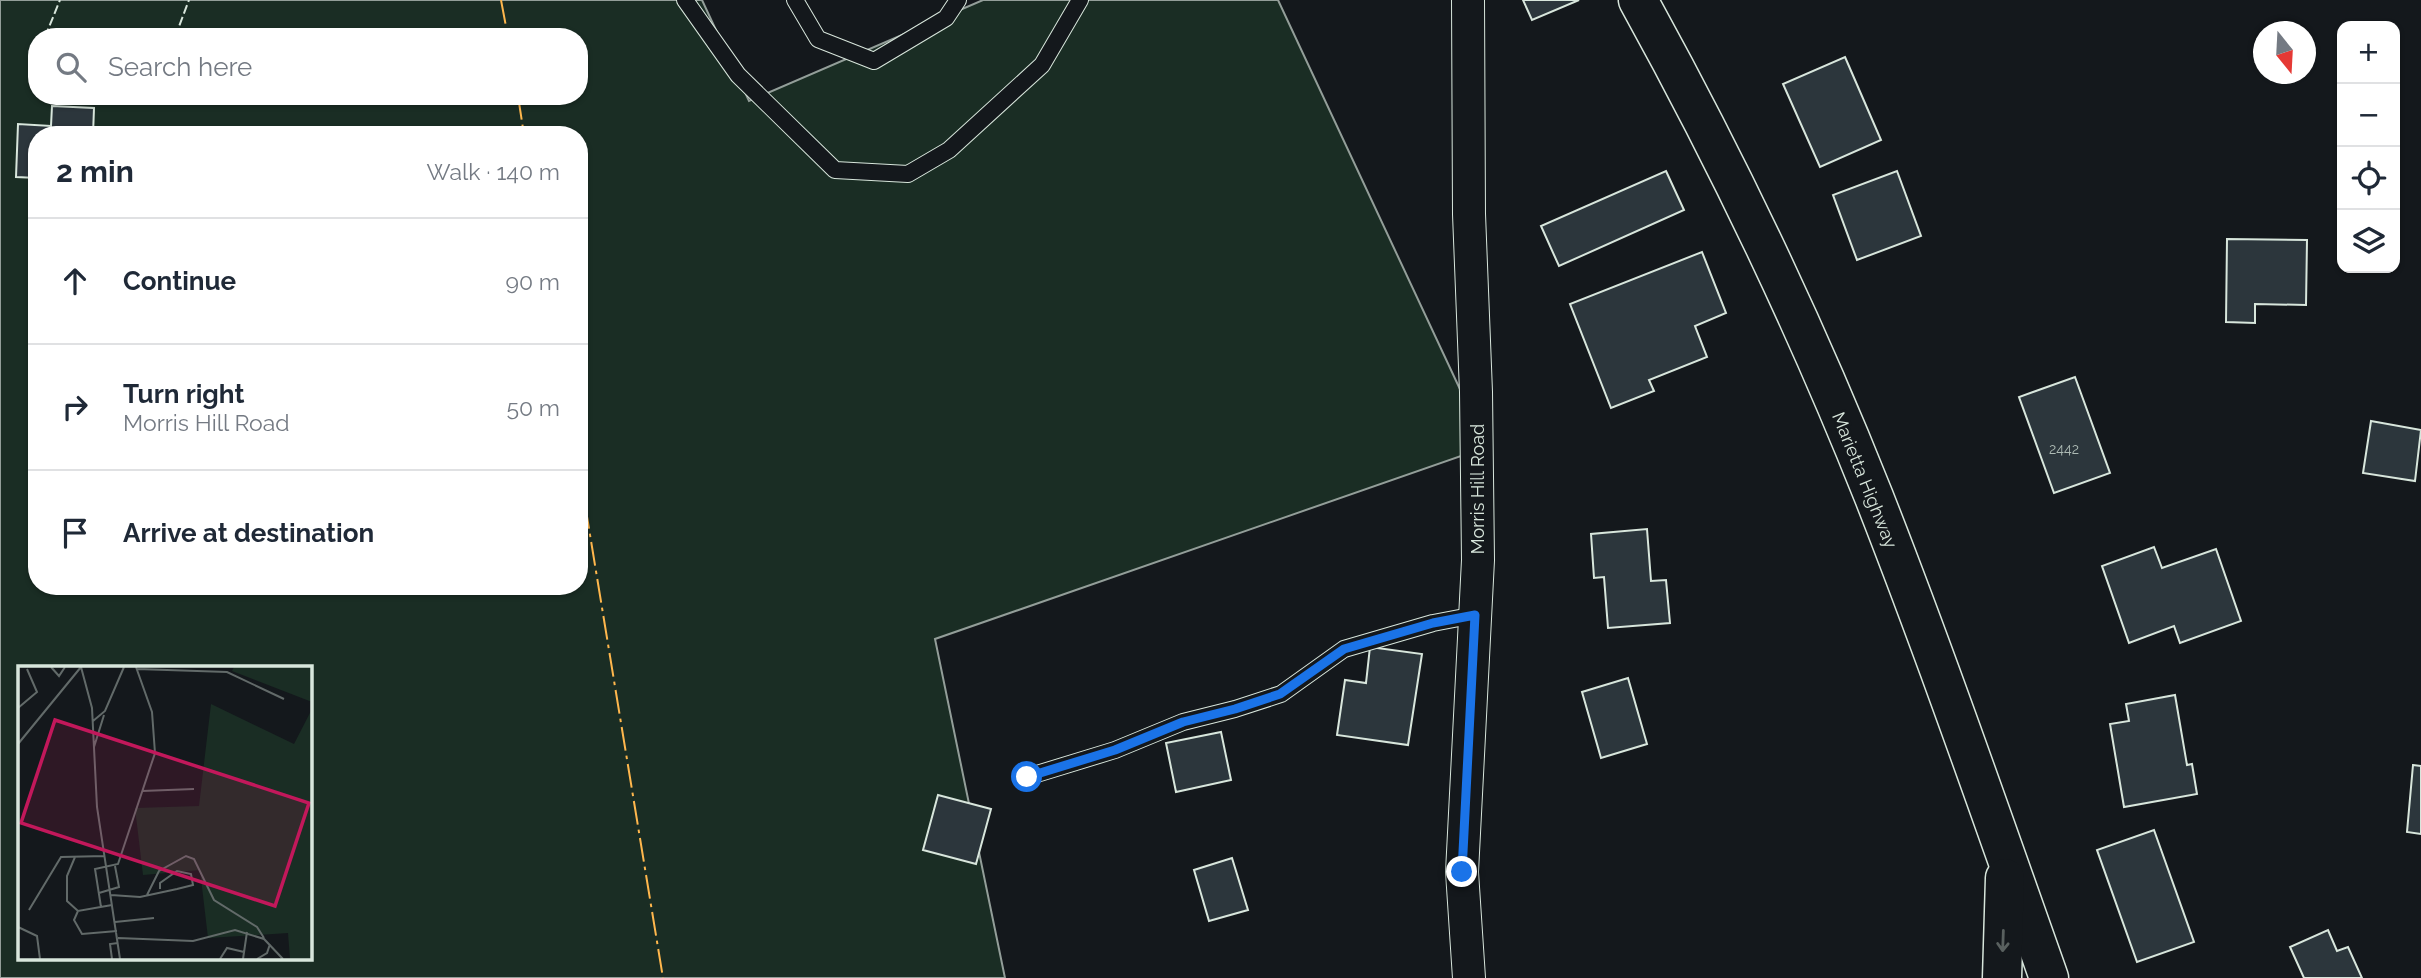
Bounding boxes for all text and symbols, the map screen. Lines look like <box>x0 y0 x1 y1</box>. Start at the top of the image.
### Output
north arrow <box>2253 21 2316 84</box>
map controls <box>2337 21 2400 273</box>
button: + <box>2337 21 2400 84</box>
search box <box>28 28 588 105</box>
icon: search <box>52 48 90 86</box>
text: Search here <box>108 52 252 82</box>
button: − <box>2337 84 2400 147</box>
button: locate <box>2337 147 2400 210</box>
text: 2 min <box>56 154 134 189</box>
text: Walk · 140 m <box>427 158 560 185</box>
button: layers <box>2337 210 2400 273</box>
icon: ahead <box>56 262 94 300</box>
text: Continue <box>123 266 236 296</box>
text: 90 m <box>505 268 560 295</box>
text: Turn right <box>123 379 244 409</box>
icon: right <box>56 388 94 426</box>
text: 50 m <box>506 394 560 421</box>
text: Morris Hill Road <box>123 409 290 436</box>
street label: Marietta Highway <box>1828 409 1902 551</box>
street label: Morris Hill Road <box>1467 424 1488 554</box>
house number: 2442 <box>2049 441 2079 457</box>
icon: arrive <box>56 514 94 552</box>
text: Arrive at destination <box>123 518 374 548</box>
inset map <box>18 666 312 960</box>
route start <box>1011 761 1042 792</box>
route end <box>1446 856 1477 887</box>
one-way arrow <box>1997 929 2010 952</box>

